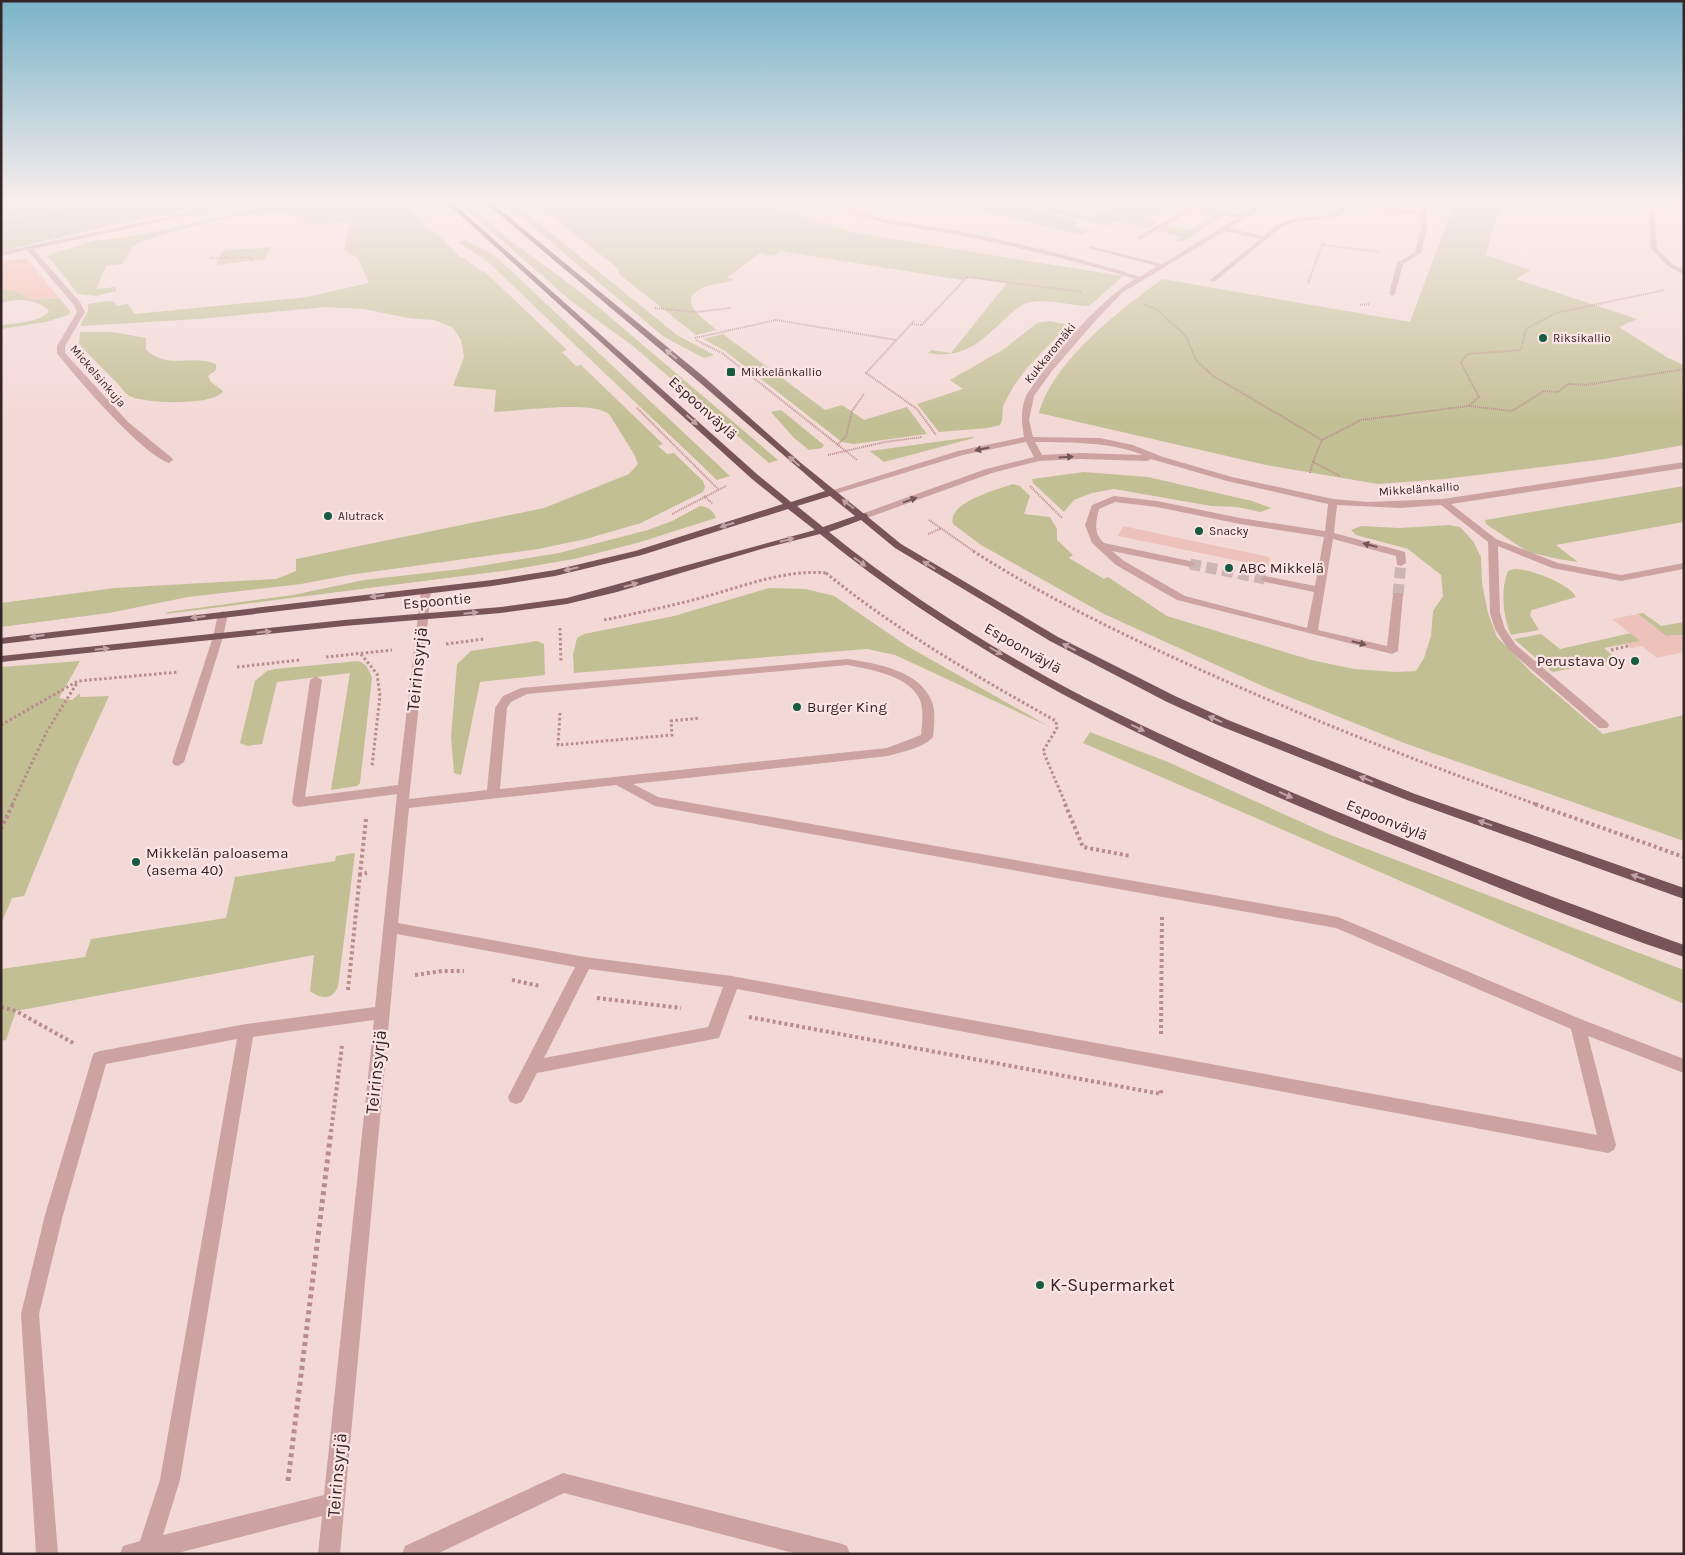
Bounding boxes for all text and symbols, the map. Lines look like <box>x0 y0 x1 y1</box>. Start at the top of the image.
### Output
street label: Kukkaromäki <box>1021 320 1079 386</box>
place label: Riksikallio <box>1553 331 1611 345</box>
marker: Riksikallio <box>1537 332 1549 344</box>
street label: Mickelsinkuja <box>67 342 129 410</box>
one-way arrow <box>665 349 678 360</box>
place label: Mikkelänkallio <box>741 365 822 379</box>
marker: Mikkelänkallio <box>725 366 737 378</box>
street label: Espoonväylä <box>665 373 741 443</box>
one-way arrow <box>685 414 697 426</box>
one-way arrow <box>974 445 989 453</box>
one-way arrow <box>1058 452 1074 460</box>
one-way arrow <box>788 456 800 467</box>
street label: Mikkelänkallio <box>1378 479 1460 499</box>
one-way arrow <box>903 496 918 504</box>
one-way arrow <box>841 499 855 509</box>
place label: Alutrack <box>338 509 384 523</box>
marker: Alutrack <box>322 510 334 522</box>
one-way arrow <box>719 521 734 529</box>
place label: Snacky <box>1209 524 1249 538</box>
marker: Snacky <box>1193 525 1205 537</box>
one-way arrow <box>779 536 794 544</box>
one-way arrow <box>1362 541 1377 549</box>
one-way arrow <box>853 556 866 567</box>
place label: ABC Mikkelä <box>1239 559 1324 577</box>
one-way arrow <box>922 560 936 569</box>
marker: ABC Mikkelä <box>1223 562 1235 574</box>
one-way arrow <box>563 565 578 573</box>
one-way arrow <box>623 581 638 589</box>
street label: Espoontie <box>402 589 472 613</box>
one-way arrow <box>369 592 385 600</box>
one-way arrow <box>463 609 479 617</box>
one-way arrow <box>190 613 206 621</box>
street label: Espoonväylä <box>981 619 1065 677</box>
street label: Teirinsyrjä <box>402 626 432 712</box>
one-way arrow <box>256 628 272 636</box>
one-way arrow <box>29 632 45 640</box>
one-way arrow <box>1351 639 1366 647</box>
one-way arrow <box>1062 643 1076 651</box>
one-way arrow <box>94 645 110 653</box>
one-way arrow <box>989 646 1002 655</box>
place label: Perustava Oy <box>1537 652 1625 670</box>
marker: Perustava Oy <box>1629 655 1641 667</box>
place label: Burger King <box>807 698 887 716</box>
marker: Burger King <box>791 701 803 713</box>
one-way arrow <box>1208 714 1222 722</box>
one-way arrow <box>1131 724 1146 732</box>
one-way arrow <box>1359 774 1373 782</box>
one-way arrow <box>1279 792 1293 800</box>
street label: Espoonväylä <box>1344 796 1430 844</box>
one-way arrow <box>1477 819 1492 827</box>
place label: Mikkelän paloasema (asema 40) <box>146 844 288 879</box>
marker: Mikkelän paloasema (asema 40) <box>130 856 142 868</box>
one-way arrow <box>1630 873 1645 881</box>
street label: Teirinsyrjä <box>361 1029 391 1115</box>
place label: K-Supermarket <box>1050 1274 1175 1296</box>
marker: K-Supermarket <box>1034 1279 1046 1291</box>
street label: Teirinsyrjä <box>322 1432 352 1518</box>

